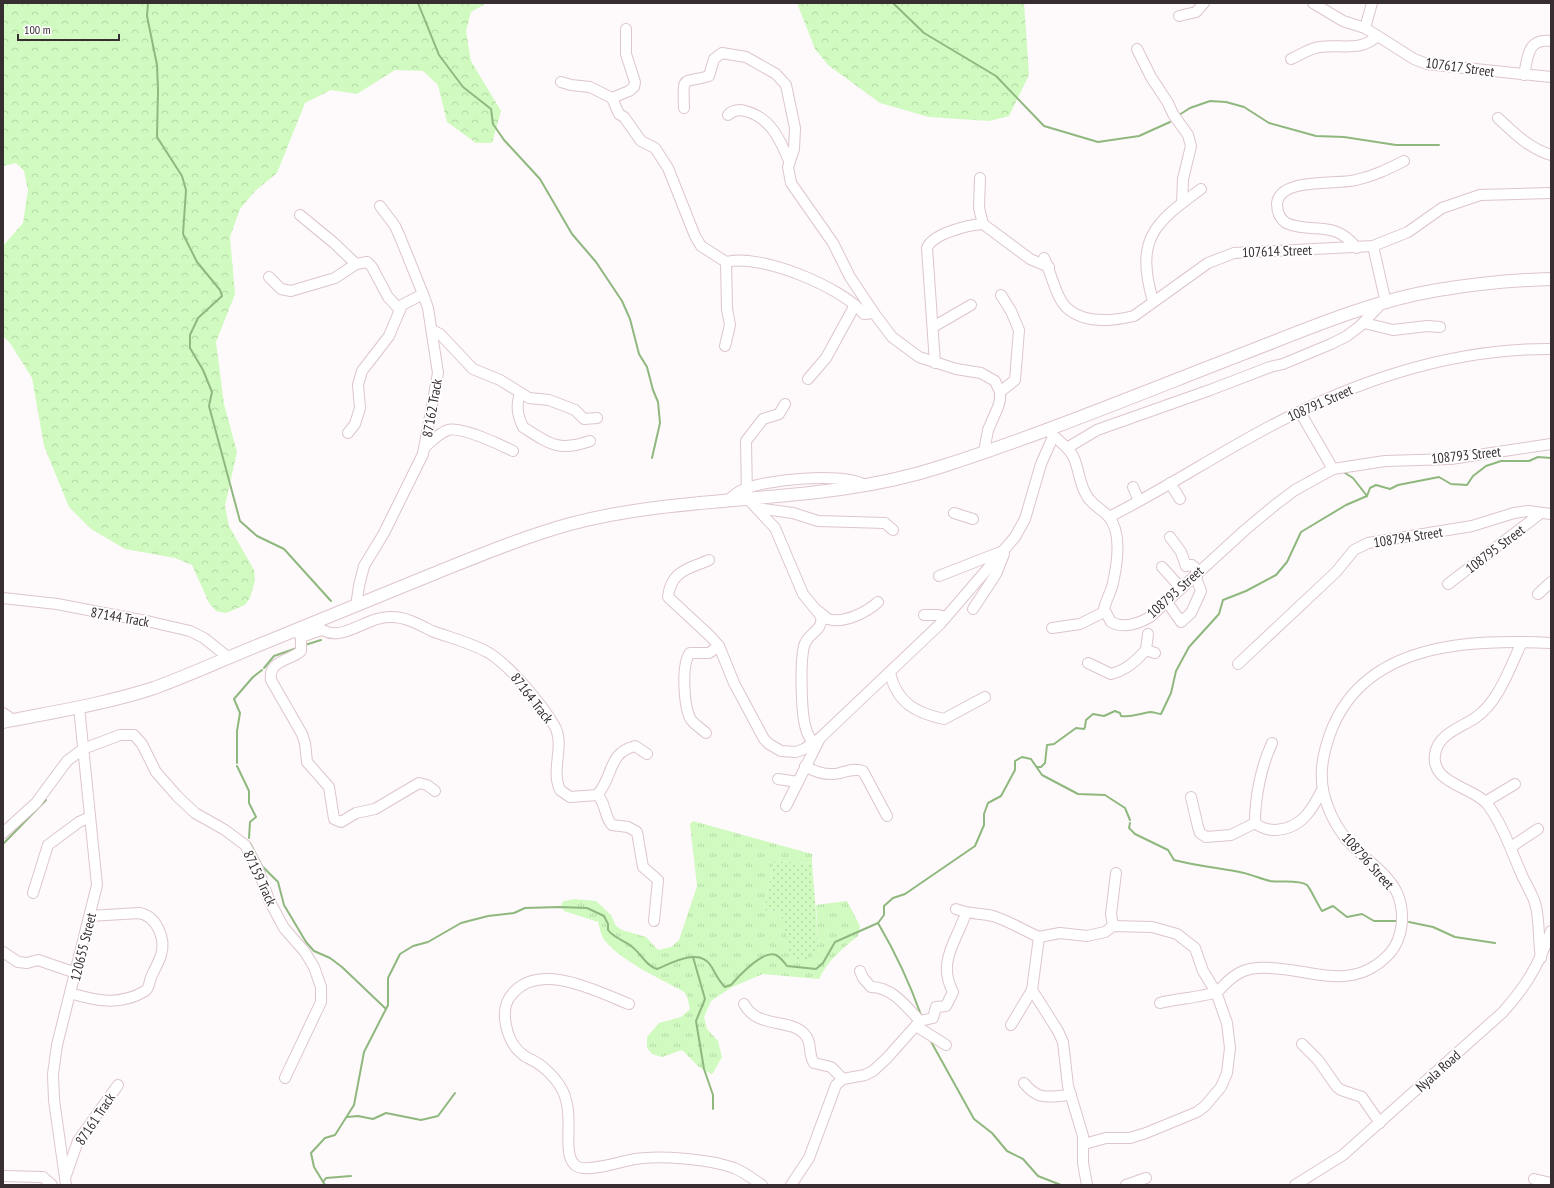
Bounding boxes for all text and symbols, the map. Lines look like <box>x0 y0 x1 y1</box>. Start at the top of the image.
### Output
scale bar <box>18 16 119 42</box>
text: 100 m <box>24 22 51 37</box>
street label: 107617 Street <box>1425 53 1496 81</box>
street label: 107614 Street <box>1242 241 1312 261</box>
street label: 87162 Track <box>418 377 446 439</box>
street label: 108791 Street <box>1284 381 1356 425</box>
street label: 108793 Street <box>1430 442 1502 468</box>
street label: 108795 Street <box>1462 521 1528 577</box>
street label: 108794 Street <box>1372 523 1444 551</box>
street label: 108793 Street <box>1143 562 1207 622</box>
street label: 87144 Track <box>89 603 151 631</box>
street label: 87164 Track <box>507 669 558 727</box>
street label: 108796 Street <box>1338 829 1398 893</box>
street label: 87159 Track <box>239 847 281 909</box>
street label: 120655 Street <box>66 911 100 983</box>
street label: Nyala Road <box>1412 1046 1464 1096</box>
street label: 87161 Track <box>71 1089 119 1149</box>

